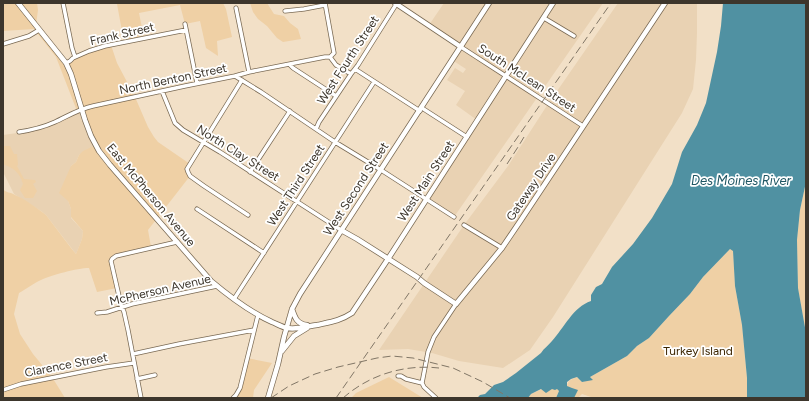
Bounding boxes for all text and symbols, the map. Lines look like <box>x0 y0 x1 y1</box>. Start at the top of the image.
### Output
street label: West Fourth Street <box>314 13 382 107</box>
street label: Frank Street <box>88 20 156 48</box>
street label: South McLean Street <box>475 41 579 115</box>
street label: North Benton Street <box>118 61 229 97</box>
street label: North Clay Street <box>194 122 282 184</box>
street label: West Main Street <box>395 138 457 224</box>
street label: West Second Street <box>321 139 392 238</box>
street label: East McPherson Avenue <box>104 141 198 250</box>
street label: West Third Street <box>264 141 328 228</box>
street label: Gateway Drive <box>503 150 559 223</box>
water label: Des Moines River <box>691 173 792 188</box>
street label: McPherson Avenue <box>108 271 213 308</box>
park label: Turkey Island <box>663 344 733 358</box>
street label: Clarence Street <box>23 350 109 380</box>

